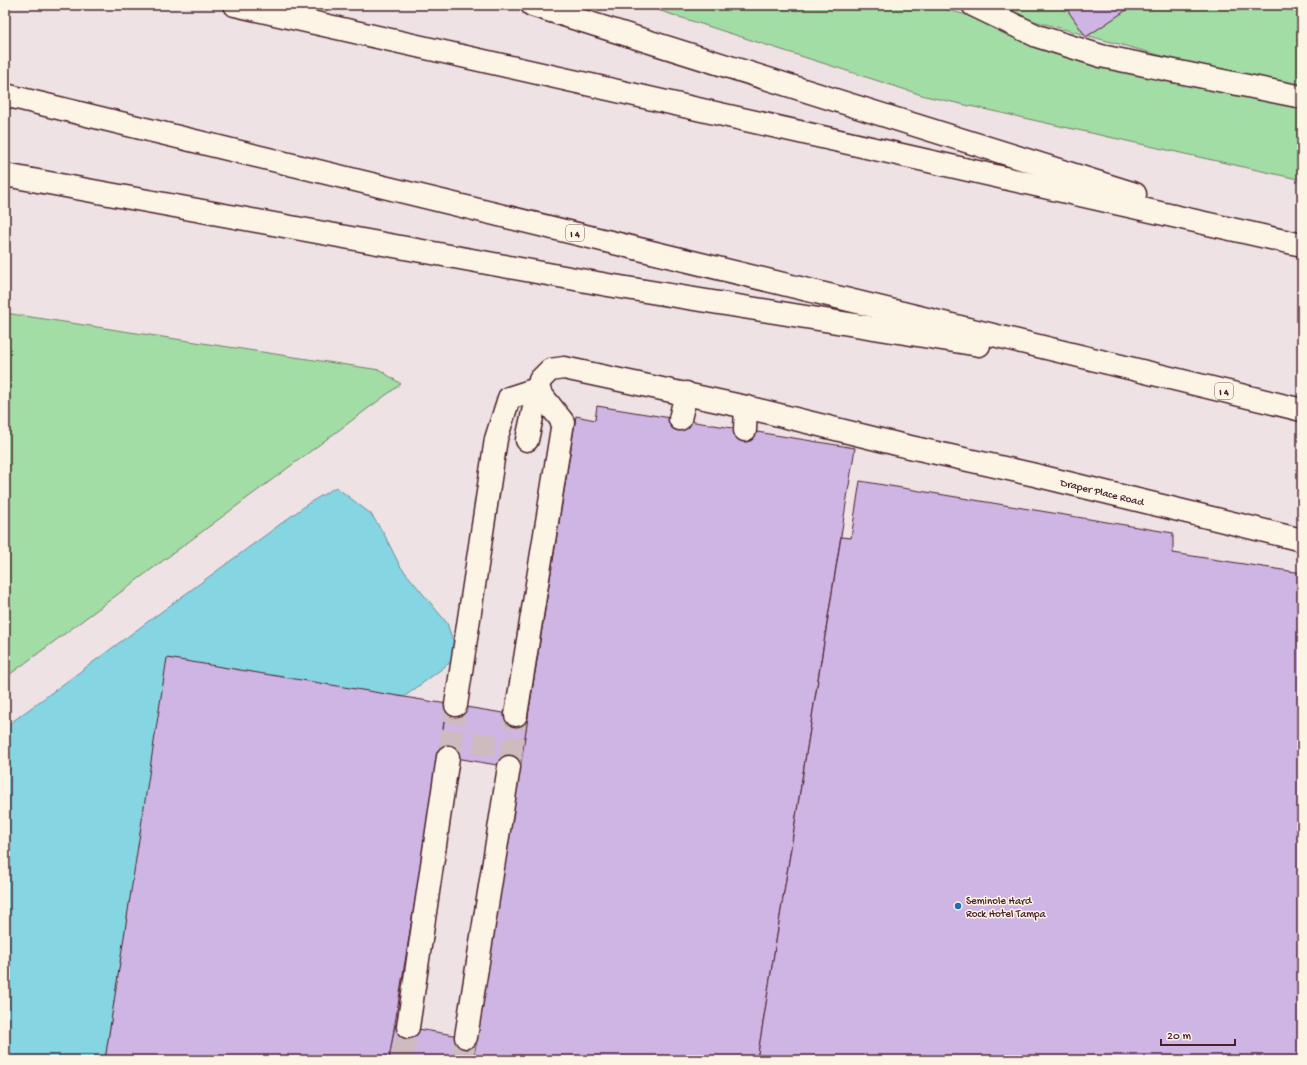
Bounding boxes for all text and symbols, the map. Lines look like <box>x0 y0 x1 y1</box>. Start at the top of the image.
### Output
road number: I 4 <box>566 225 584 241</box>
road number: I 4 <box>1215 383 1233 399</box>
street label: Draper Place Road <box>1058 477 1146 510</box>
place label: Seminole Hard Rock Hotel Tampa <box>966 896 1046 921</box>
marker: Seminole Hard Rock Hotel Tampa <box>953 901 963 911</box>
scale bar <box>1161 1021 1235 1047</box>
text: 20 m <box>1167 1030 1192 1044</box>

